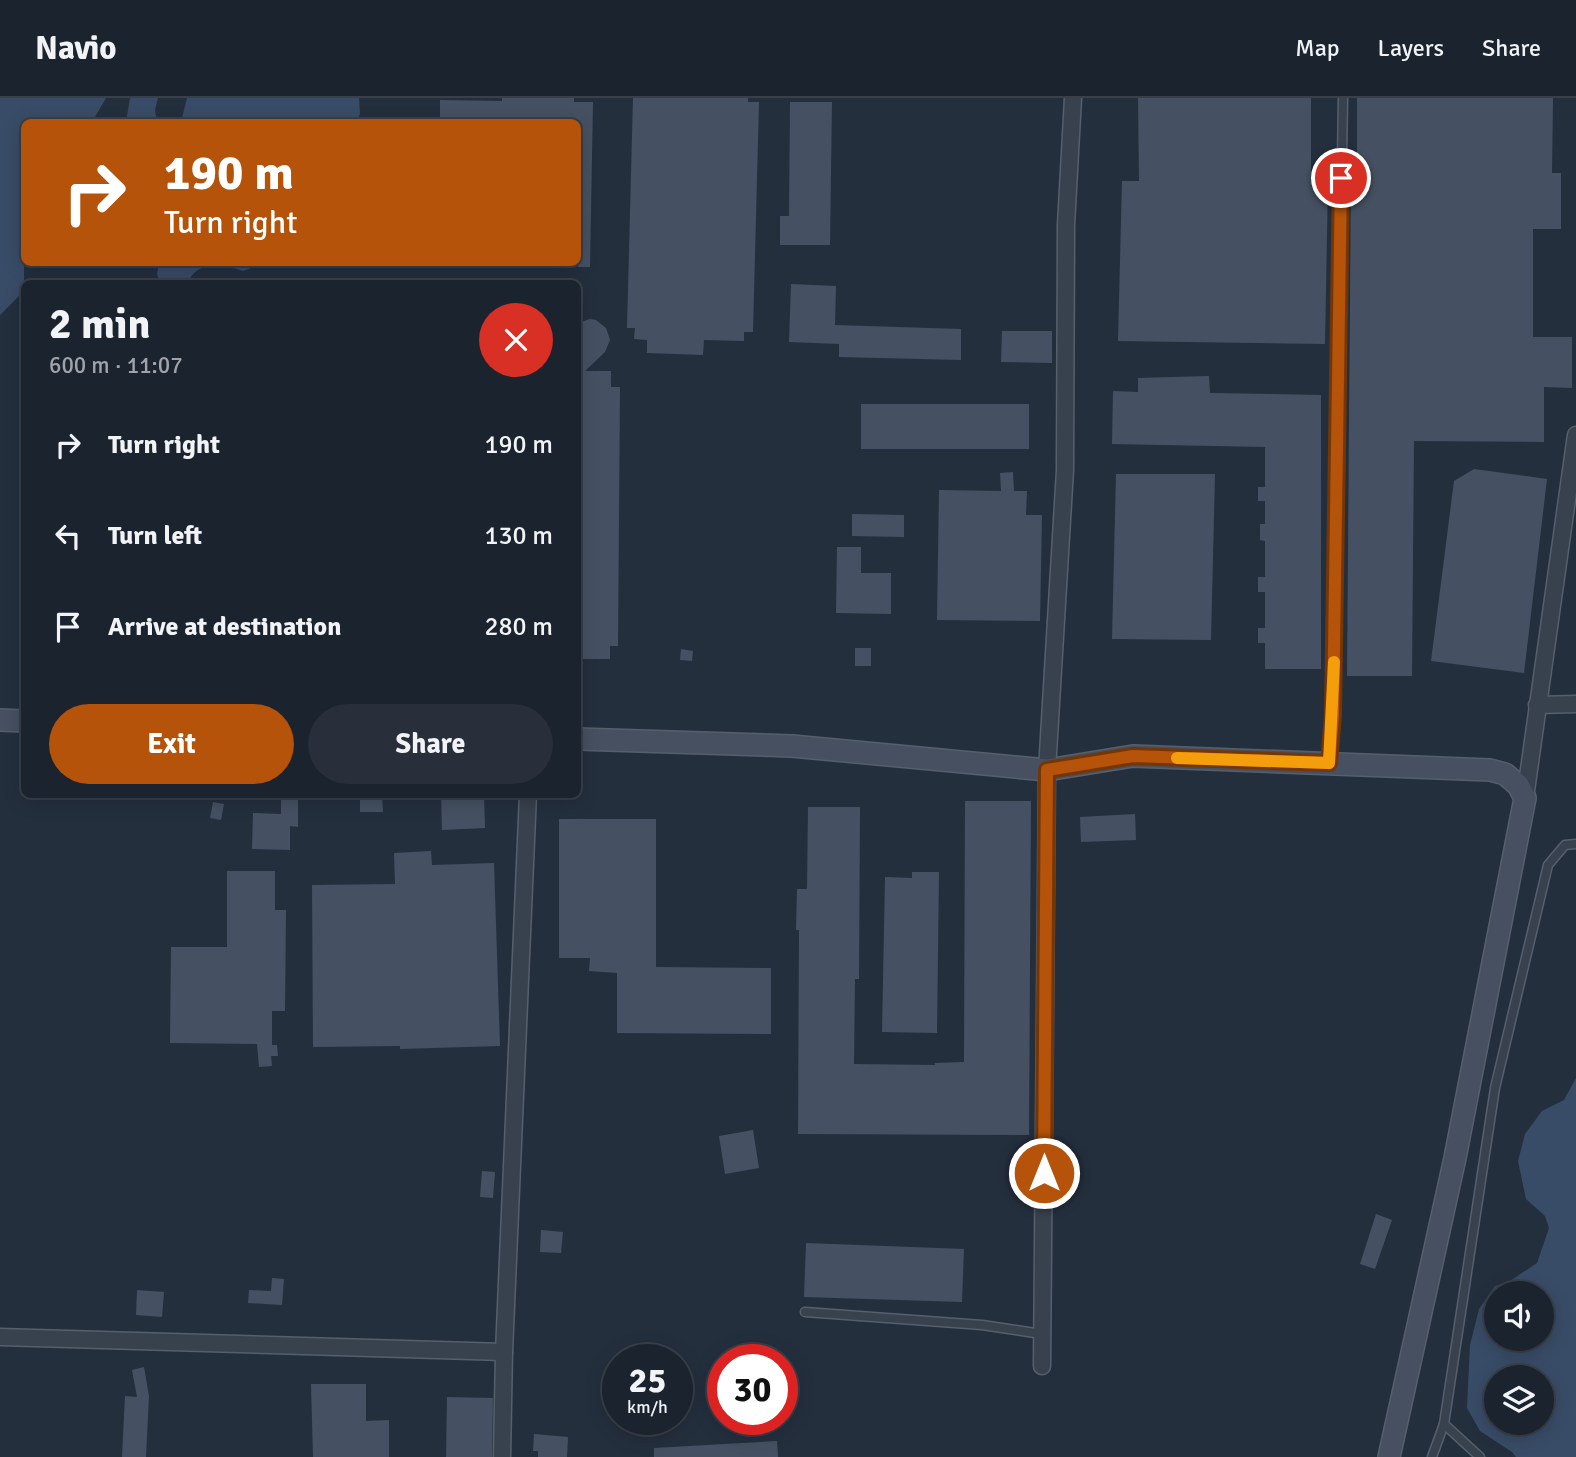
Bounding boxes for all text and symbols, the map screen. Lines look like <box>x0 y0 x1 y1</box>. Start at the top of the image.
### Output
text: Navio <box>35 28 117 69</box>
text: Map <box>1295 33 1340 63</box>
text: Layers <box>1378 33 1444 63</box>
text: Share <box>1482 33 1541 63</box>
text: 190 m <box>164 143 294 203</box>
icon: right <box>49 147 140 238</box>
pin <box>1311 148 1371 208</box>
icon: arrive <box>1322 159 1360 197</box>
text: Turn right <box>164 203 297 242</box>
text: 2 min <box>49 299 150 350</box>
button: close <box>479 303 553 377</box>
text: 600 m · 11:07 <box>49 351 183 380</box>
icon: right <box>49 426 87 464</box>
text: Turn right <box>108 429 220 461</box>
text: 190 m <box>484 429 553 461</box>
icon: left <box>49 517 87 555</box>
text: Turn left <box>108 520 202 552</box>
text: 130 m <box>484 520 553 552</box>
icon: arrive <box>49 608 87 646</box>
text: Arrive at destination <box>108 611 341 643</box>
text: 280 m <box>484 611 553 643</box>
button: Exit <box>49 704 294 784</box>
button: Share <box>308 704 553 784</box>
position arrow <box>1007 1136 1081 1210</box>
map controls <box>1484 1281 1554 1435</box>
button: sound <box>1484 1281 1554 1351</box>
speed limit sign: 30 <box>707 1344 798 1435</box>
text: 25 <box>629 1359 666 1402</box>
button: layers <box>1484 1365 1554 1435</box>
text: km/h <box>627 1396 668 1418</box>

